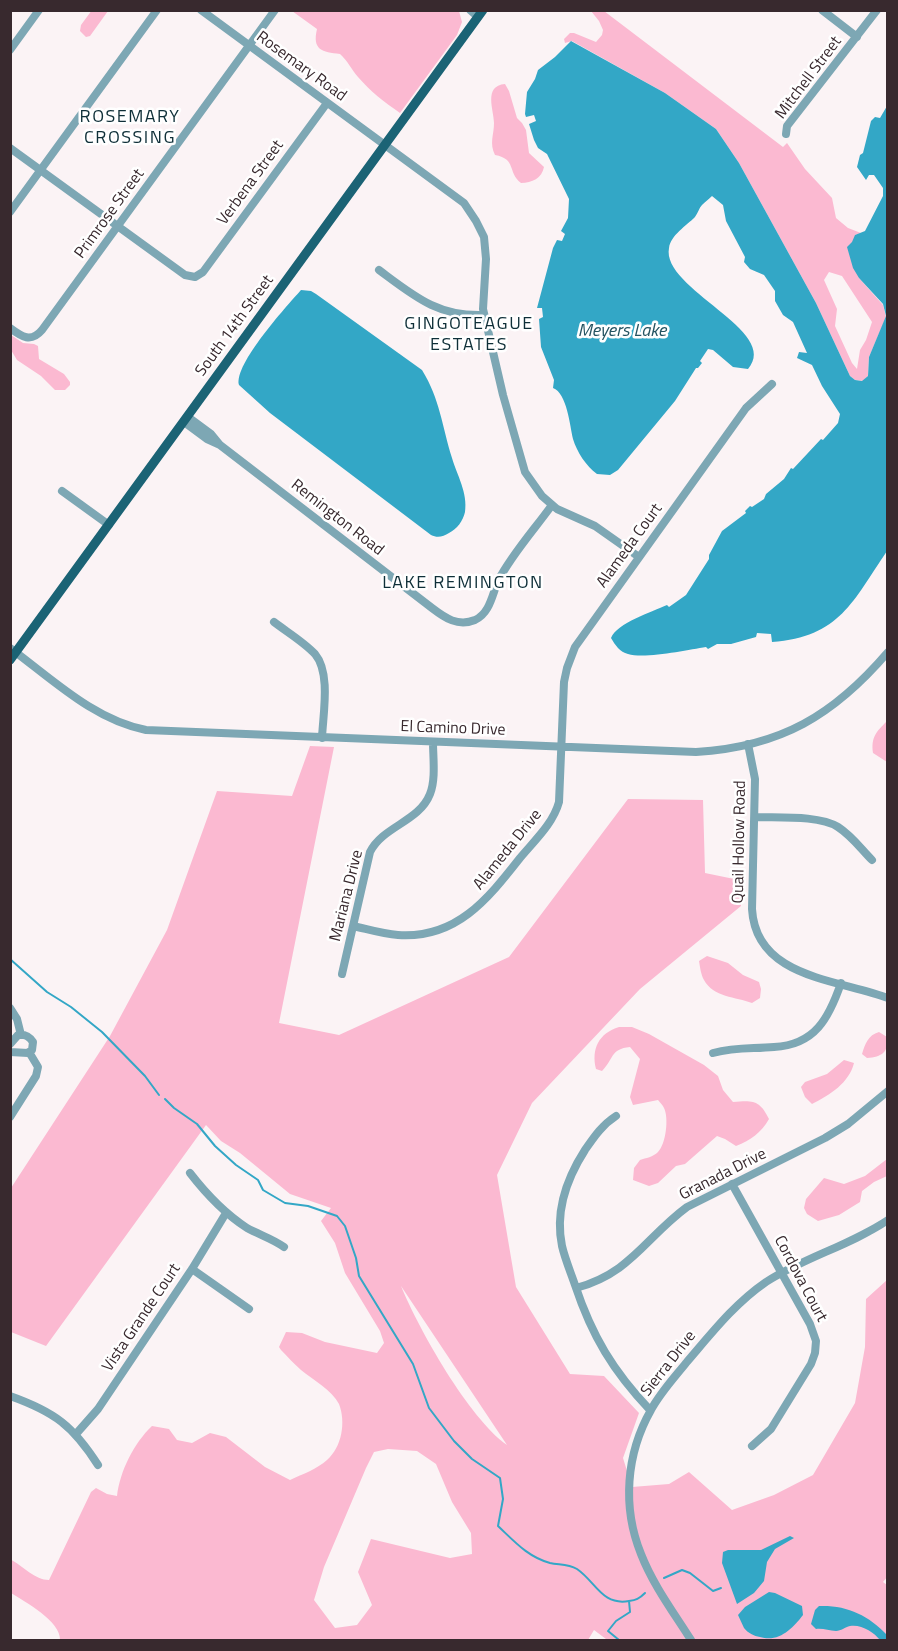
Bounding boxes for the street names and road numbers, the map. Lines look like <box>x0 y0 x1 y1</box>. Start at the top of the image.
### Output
street label: Rosemary Road <box>252 28 350 106</box>
street label: Mitchell Street <box>772 33 846 123</box>
street label: Verbena Street <box>214 137 288 229</box>
street label: Primrose Street <box>71 165 149 263</box>
street label: South 14th Street <box>192 272 278 380</box>
street label: Remington Road <box>287 476 387 560</box>
street label: Alameda Court <box>593 500 667 592</box>
street label: El Camino Drive <box>400 718 506 740</box>
street label: Quail Hollow Road <box>729 780 751 904</box>
street label: Alameda Drive <box>470 806 546 894</box>
street label: Mariana Drive <box>326 848 368 944</box>
street label: Granada Drive <box>676 1145 770 1205</box>
street label: Cordova Court <box>769 1233 831 1325</box>
street label: Vista Grande Court <box>99 1260 185 1376</box>
street label: Sierra Drive <box>637 1327 701 1401</box>

